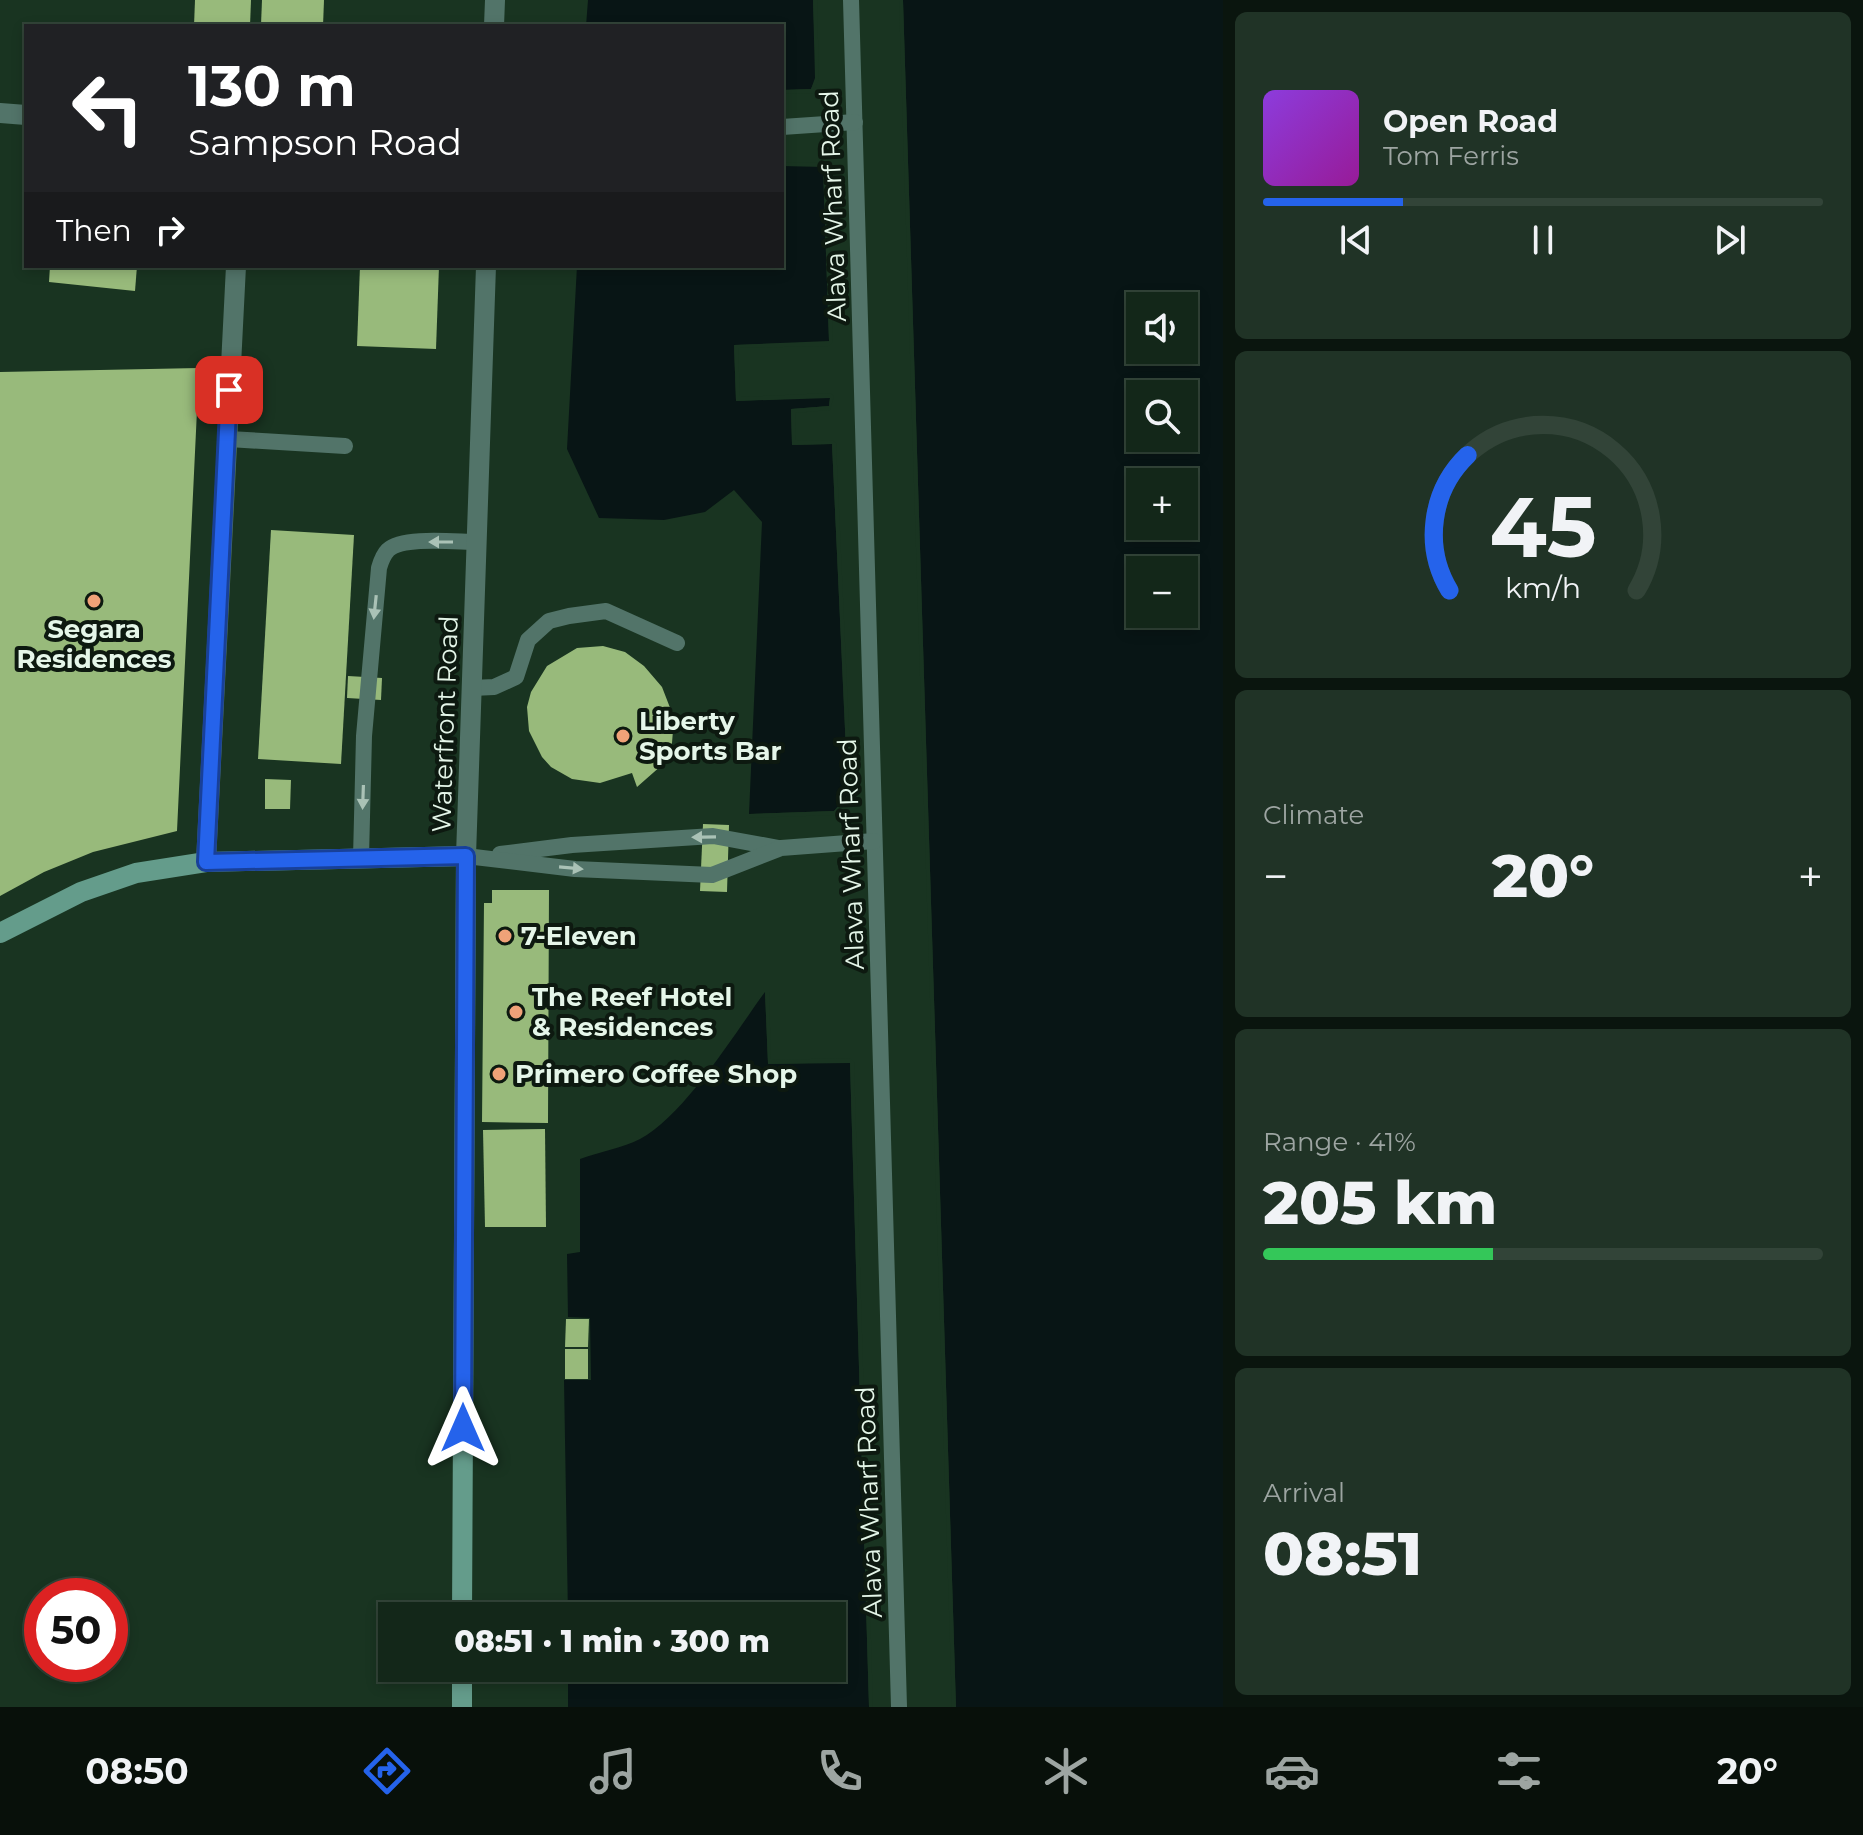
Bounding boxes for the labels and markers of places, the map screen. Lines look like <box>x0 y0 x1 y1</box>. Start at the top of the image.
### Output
pin <box>195 356 263 424</box>
marker: Segara Residences <box>85 592 103 610</box>
place label: Segara Residences <box>16 613 172 675</box>
place label: Liberty Sports Bar <box>639 705 782 767</box>
marker: Liberty Sports Bar <box>614 727 632 745</box>
place label: 7-Eleven <box>521 920 637 952</box>
marker: 7-Eleven <box>496 927 514 945</box>
place label: The Reef Hotel & Residences <box>532 981 732 1043</box>
marker: The Reef Hotel & Residences <box>507 1003 525 1021</box>
place label: Primero Coffee Shop <box>515 1058 797 1090</box>
marker: Primero Coffee Shop <box>490 1065 508 1083</box>

